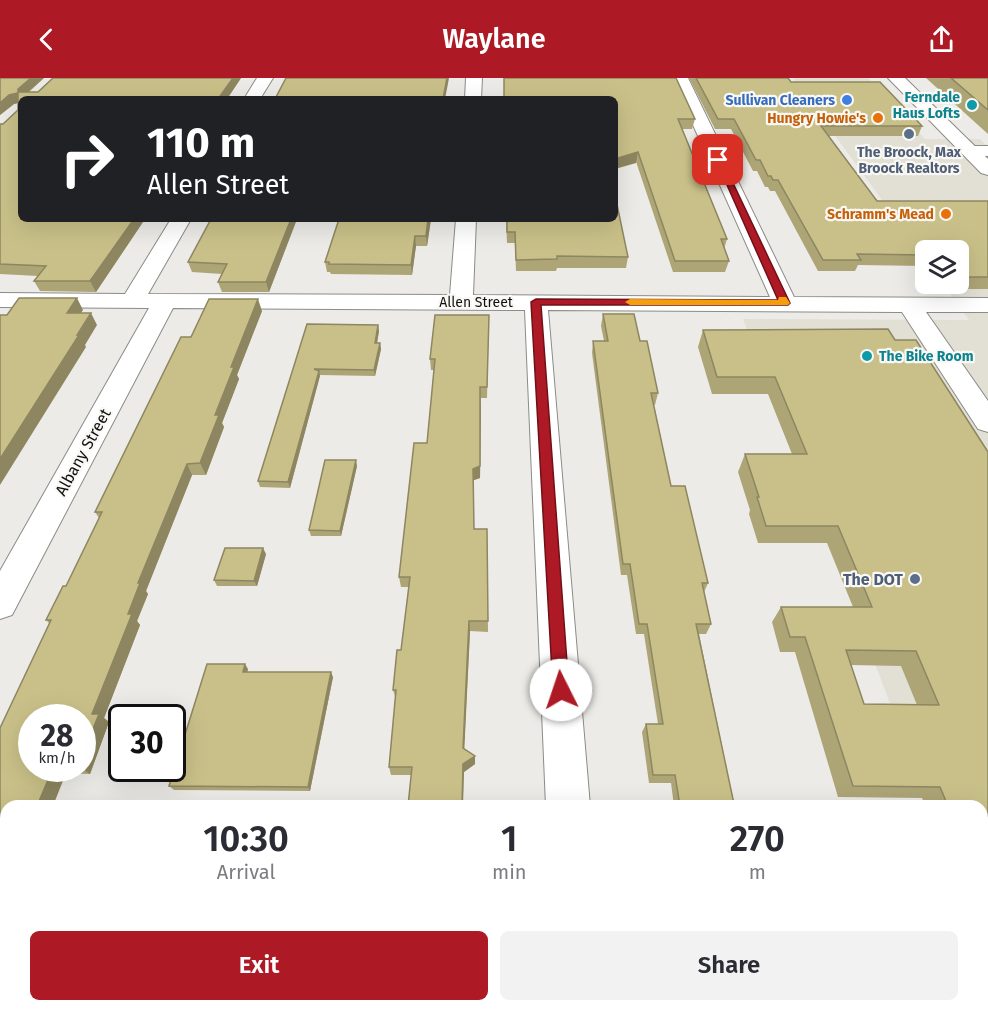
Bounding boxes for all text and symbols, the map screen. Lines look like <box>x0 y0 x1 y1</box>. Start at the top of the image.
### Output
icon: back <box>30 23 63 56</box>
text: Waylane <box>442 23 546 55</box>
icon: share <box>925 23 958 56</box>
place label: Ferndale Haus Lofts <box>893 89 960 122</box>
place label: Sullivan Cleaners <box>726 92 835 109</box>
marker: Sullivan Cleaners <box>840 93 854 107</box>
marker: Ferndale Haus Lofts <box>965 98 979 112</box>
place label: Hungry Howie's <box>767 110 866 127</box>
marker: Hungry Howie's <box>871 111 885 125</box>
text: 110 m <box>147 118 255 168</box>
icon: right <box>48 120 126 198</box>
marker: The Broock, Max Broock Realtors <box>902 127 916 141</box>
pin <box>692 134 743 185</box>
icon: arrive <box>701 143 734 176</box>
place label: The Broock, Max Broock Realtors <box>857 144 962 177</box>
text: Allen Street <box>147 169 289 201</box>
place label: Schramm's Mead <box>827 206 934 223</box>
marker: Schramm's Mead <box>939 207 953 221</box>
map controls <box>915 240 969 294</box>
button: layers <box>915 240 969 294</box>
street label: Allen Street <box>439 294 514 311</box>
place label: The Bike Room <box>879 348 974 365</box>
marker: The Bike Room <box>860 349 874 363</box>
street label: Albany Street <box>51 405 115 499</box>
place label: The DOT <box>843 570 903 589</box>
marker: The DOT <box>908 572 922 586</box>
position arrow <box>529 658 593 722</box>
speed limit sign: 30 <box>108 704 186 782</box>
text: 28 <box>41 718 73 754</box>
text: km/h <box>38 749 76 767</box>
text: 10:30 <box>203 817 289 861</box>
text: 1 <box>501 817 518 861</box>
text: 270 <box>730 817 785 861</box>
text: Arrival <box>217 860 275 884</box>
text: min <box>492 860 527 884</box>
text: m <box>749 860 766 884</box>
button: Exit <box>30 931 488 1000</box>
button: Share <box>500 931 958 1000</box>

